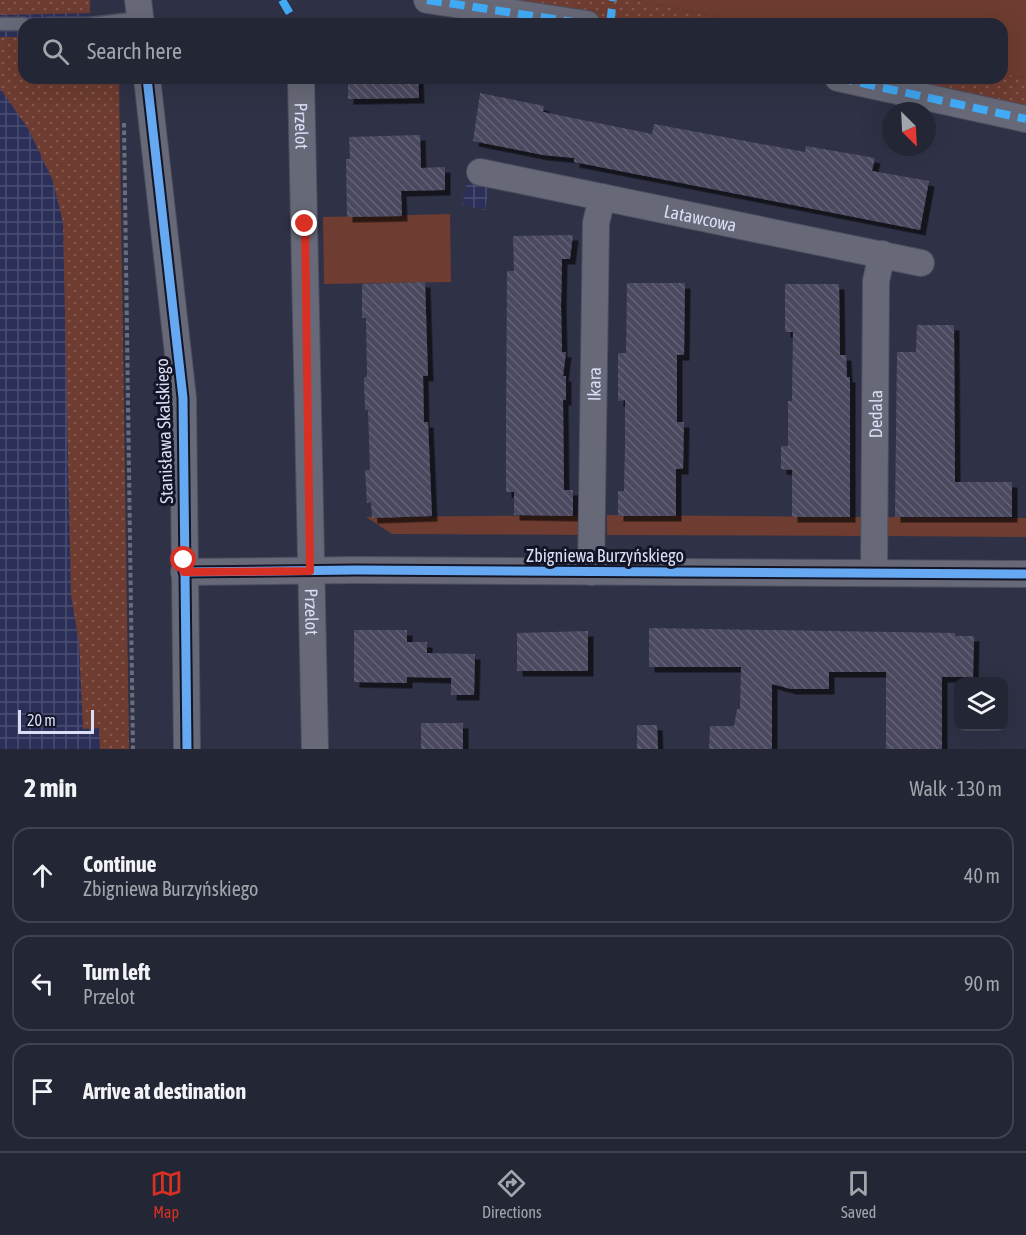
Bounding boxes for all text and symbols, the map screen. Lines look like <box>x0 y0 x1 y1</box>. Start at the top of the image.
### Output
search box <box>18 18 1008 84</box>
icon: search <box>39 35 72 68</box>
text: Search here <box>87 38 182 64</box>
street label: Przelot <box>291 102 313 150</box>
north arrow <box>882 102 936 156</box>
street label: Latawcowa <box>662 200 738 235</box>
route end <box>291 210 317 236</box>
street label: Stanisława Skalskiego <box>151 358 177 504</box>
street label: Ikara <box>583 367 604 401</box>
street label: Dedala <box>864 390 886 438</box>
street label: Zbigniewa Burzyńskiego <box>526 545 684 566</box>
route start <box>170 546 196 572</box>
street label: Przelot <box>301 588 323 636</box>
map controls <box>954 677 1008 731</box>
button: layers <box>954 677 1008 731</box>
scale bar <box>18 707 94 734</box>
text: 20 m <box>27 711 56 729</box>
text: 2 min <box>24 773 77 803</box>
text: Walk · 130 m <box>910 777 1002 800</box>
text: Continue <box>83 851 157 877</box>
icon: ahead <box>26 859 59 892</box>
text: 40 m <box>964 864 1000 887</box>
text: Zbigniewa Burzyńskiego <box>83 877 258 900</box>
text: Turn left <box>83 959 150 985</box>
icon: left <box>26 967 59 1000</box>
text: 90 m <box>964 972 1000 995</box>
text: Przelot <box>83 985 135 1008</box>
icon: arrive <box>26 1075 59 1108</box>
text: Arrive at destination <box>83 1078 246 1104</box>
tab: Map <box>150 1167 183 1221</box>
tab: Directions <box>482 1167 542 1221</box>
tab: Saved <box>841 1167 876 1221</box>

